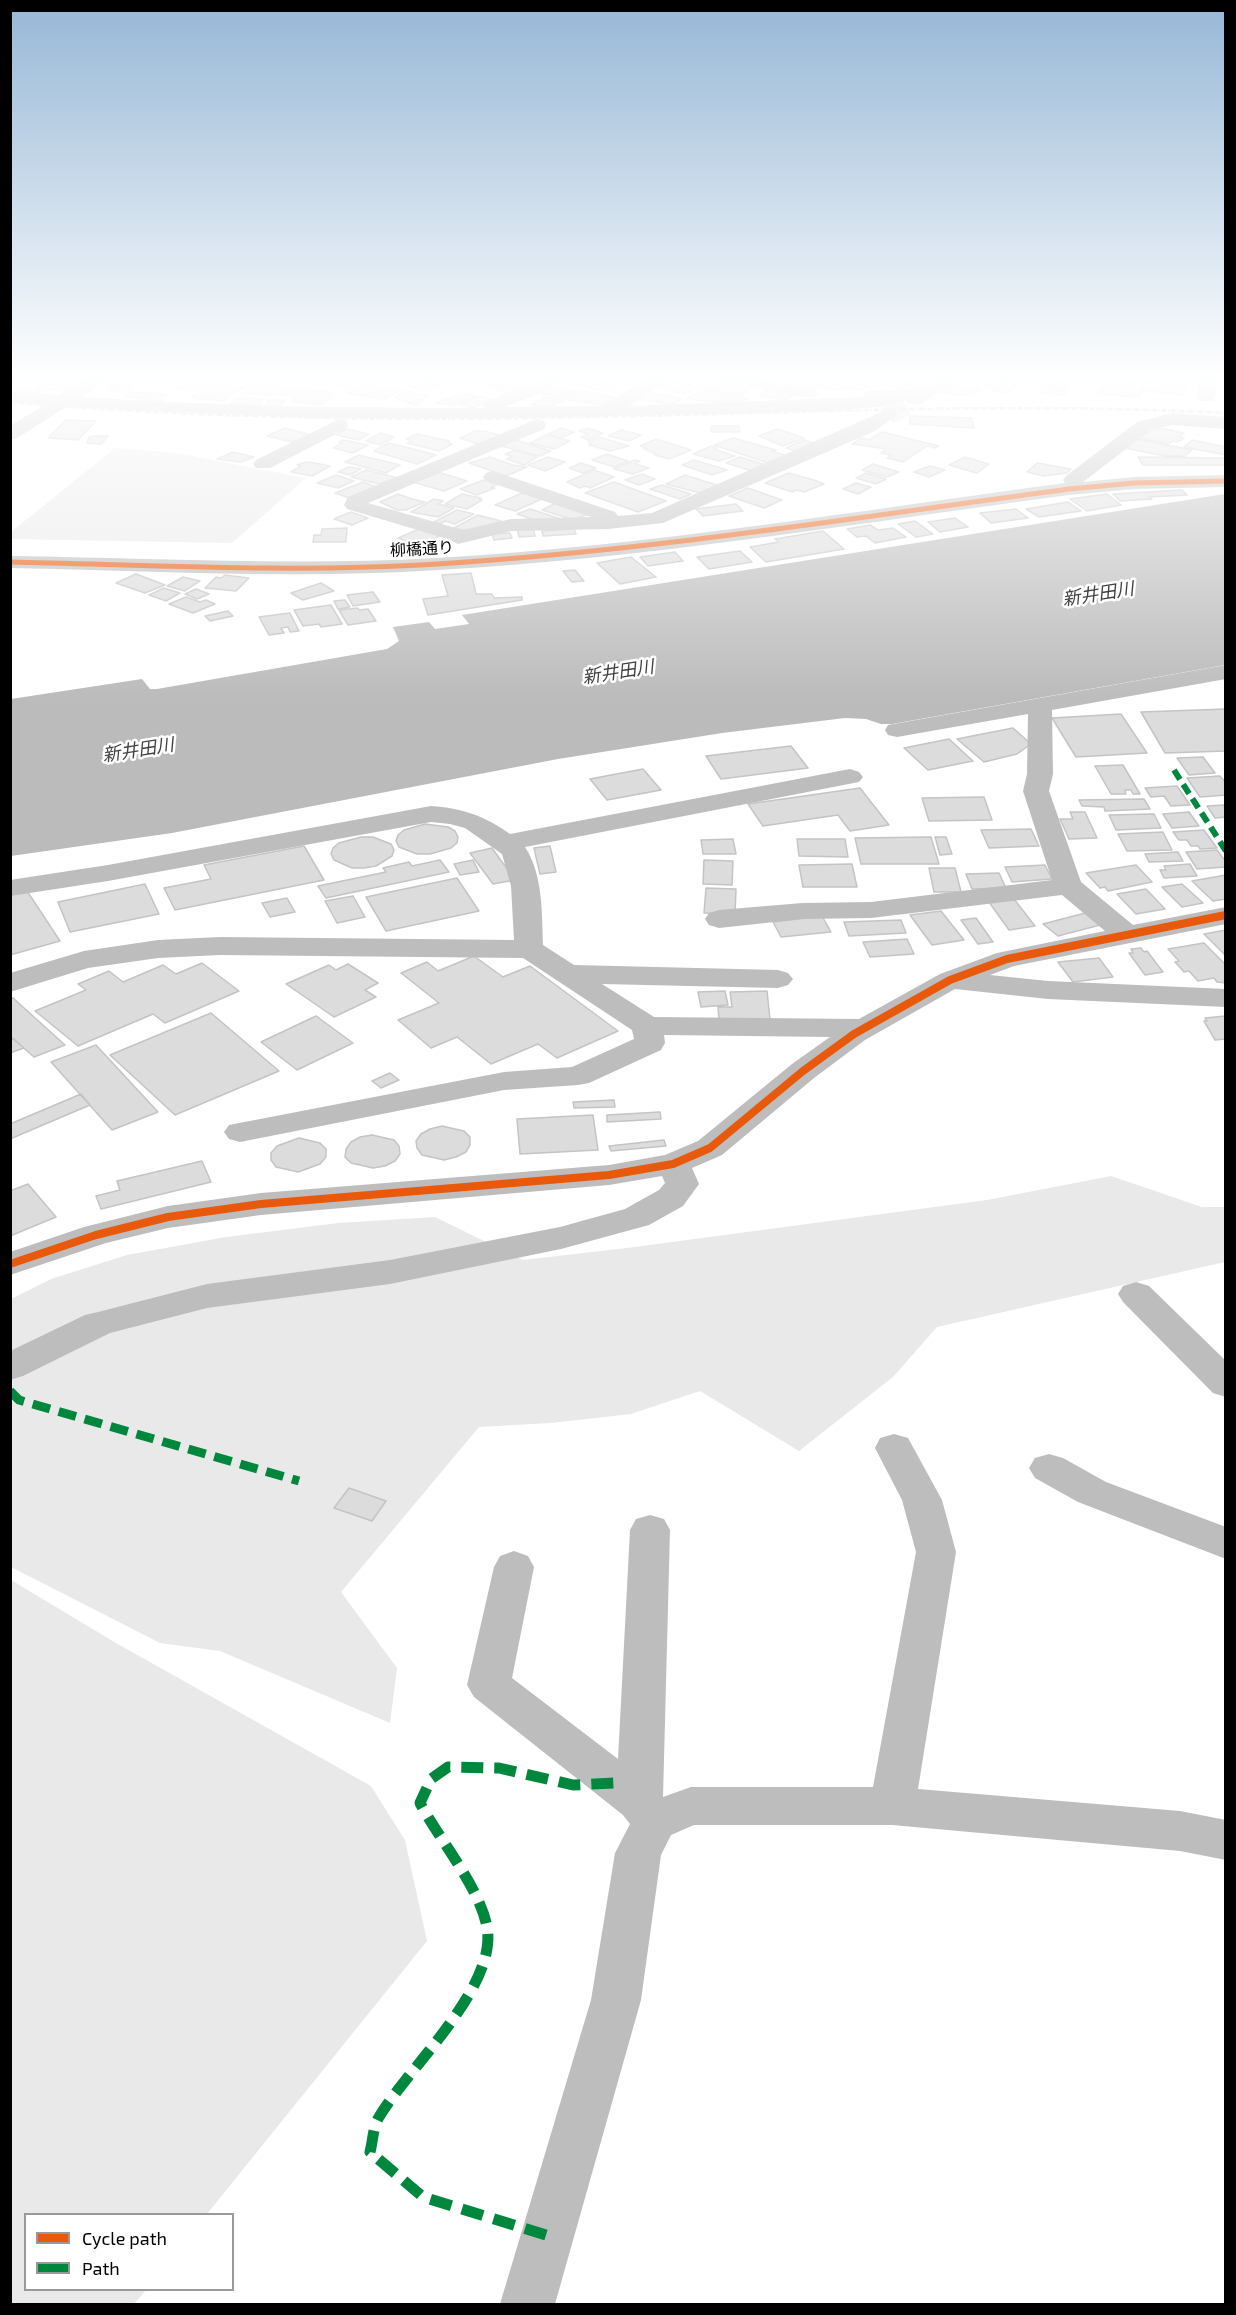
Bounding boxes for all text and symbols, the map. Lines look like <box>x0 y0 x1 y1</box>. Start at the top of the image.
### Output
street label: 柳橋通り <box>390 538 454 560</box>
water label: 新井田川 <box>1061 578 1135 610</box>
water label: 新井田川 <box>581 656 655 688</box>
water label: 新井田川 <box>101 734 175 766</box>
legend <box>24 2213 234 2291</box>
text: Cycle path <box>82 2227 167 2249</box>
text: Path <box>82 2257 120 2279</box>

